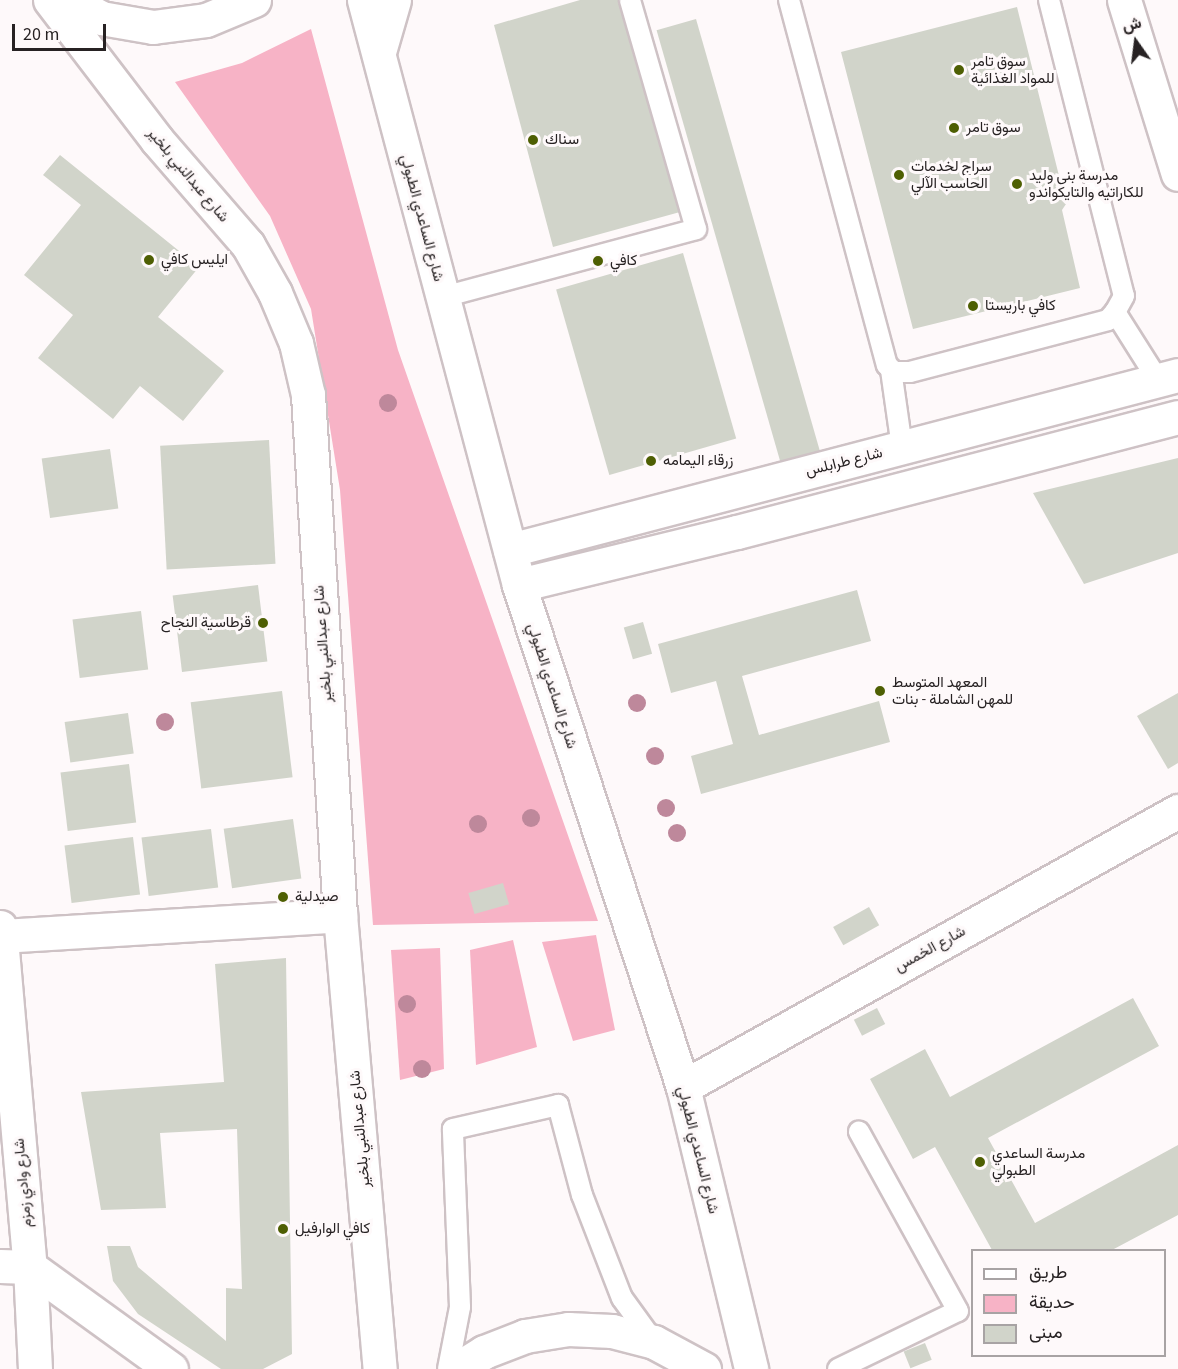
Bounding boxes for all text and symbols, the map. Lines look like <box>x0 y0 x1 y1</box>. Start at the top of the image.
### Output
scale bar <box>15 12 110 50</box>
north arrow <box>1106 12 1166 72</box>
text: ش <box>1120 12 1144 38</box>
text: 20 m <box>23 22 59 47</box>
place label: سوق تامر للمواد الغذائية <box>971 52 1055 87</box>
marker: سوق تامر للمواد الغذائية <box>952 63 966 77</box>
place label: سوق تامر <box>966 119 1021 137</box>
marker: سوق تامر <box>947 121 961 135</box>
street label: شارع عبدالنبي بلخير <box>143 124 233 226</box>
place label: سناك <box>545 131 579 149</box>
marker: سناك <box>526 133 540 147</box>
street label: شارع الساعدي الطبولي <box>396 153 448 283</box>
place label: سراج لخدمات الحاسب الآلي <box>911 157 992 192</box>
place label: مدرسة بني وليد للكاراتيه والتايكواندو <box>1029 166 1144 201</box>
marker: سراج لخدمات الحاسب الآلي <box>892 168 906 182</box>
marker: مدرسة بني وليد للكاراتيه والتايكواندو <box>1010 177 1024 191</box>
place label: ايليس كافي <box>161 251 228 269</box>
place label: كافي <box>610 252 637 270</box>
marker: ايليس كافي <box>142 253 156 267</box>
marker: كافي <box>591 254 605 268</box>
place label: كافي باريستا <box>985 297 1056 315</box>
marker: كافي باريستا <box>966 299 980 313</box>
street label: شارع طرابلس <box>804 444 884 480</box>
place label: زرقاء اليمامه <box>663 452 733 470</box>
marker: زرقاء اليمامه <box>644 454 658 468</box>
street label: شارع عبدالنبي بلخير <box>310 585 336 703</box>
place label: قرطاسية النجاح <box>161 614 251 632</box>
marker: قرطاسية النجاح <box>256 616 270 630</box>
street label: شارع الساعدي الطبولي <box>523 621 581 751</box>
place label: المعهد المتوسط للمهن الشاملة - بنات <box>892 673 1013 708</box>
marker: المعهد المتوسط للمهن الشاملة - بنات <box>873 684 887 698</box>
place label: صيدلية <box>295 888 339 906</box>
marker: صيدلية <box>276 890 290 904</box>
street label: شارع الخمس <box>891 922 969 976</box>
street label: شارع عبدالنبي بلخير <box>346 1070 374 1188</box>
street label: شارع الساعدي الطبولي <box>673 1084 723 1216</box>
street label: شارع وادي زمزم <box>10 1138 36 1228</box>
place label: مدرسة الساعدي الطبولي <box>992 1144 1085 1179</box>
marker: مدرسة الساعدي الطبولي <box>973 1155 987 1169</box>
place label: كافي الوارفيل <box>295 1220 370 1238</box>
marker: كافي الوارفيل <box>276 1222 290 1236</box>
legend <box>971 1249 1166 1357</box>
text: طريق <box>1029 1260 1067 1285</box>
text: حديقة <box>1029 1290 1075 1315</box>
text: مبنى <box>1029 1320 1063 1345</box>

